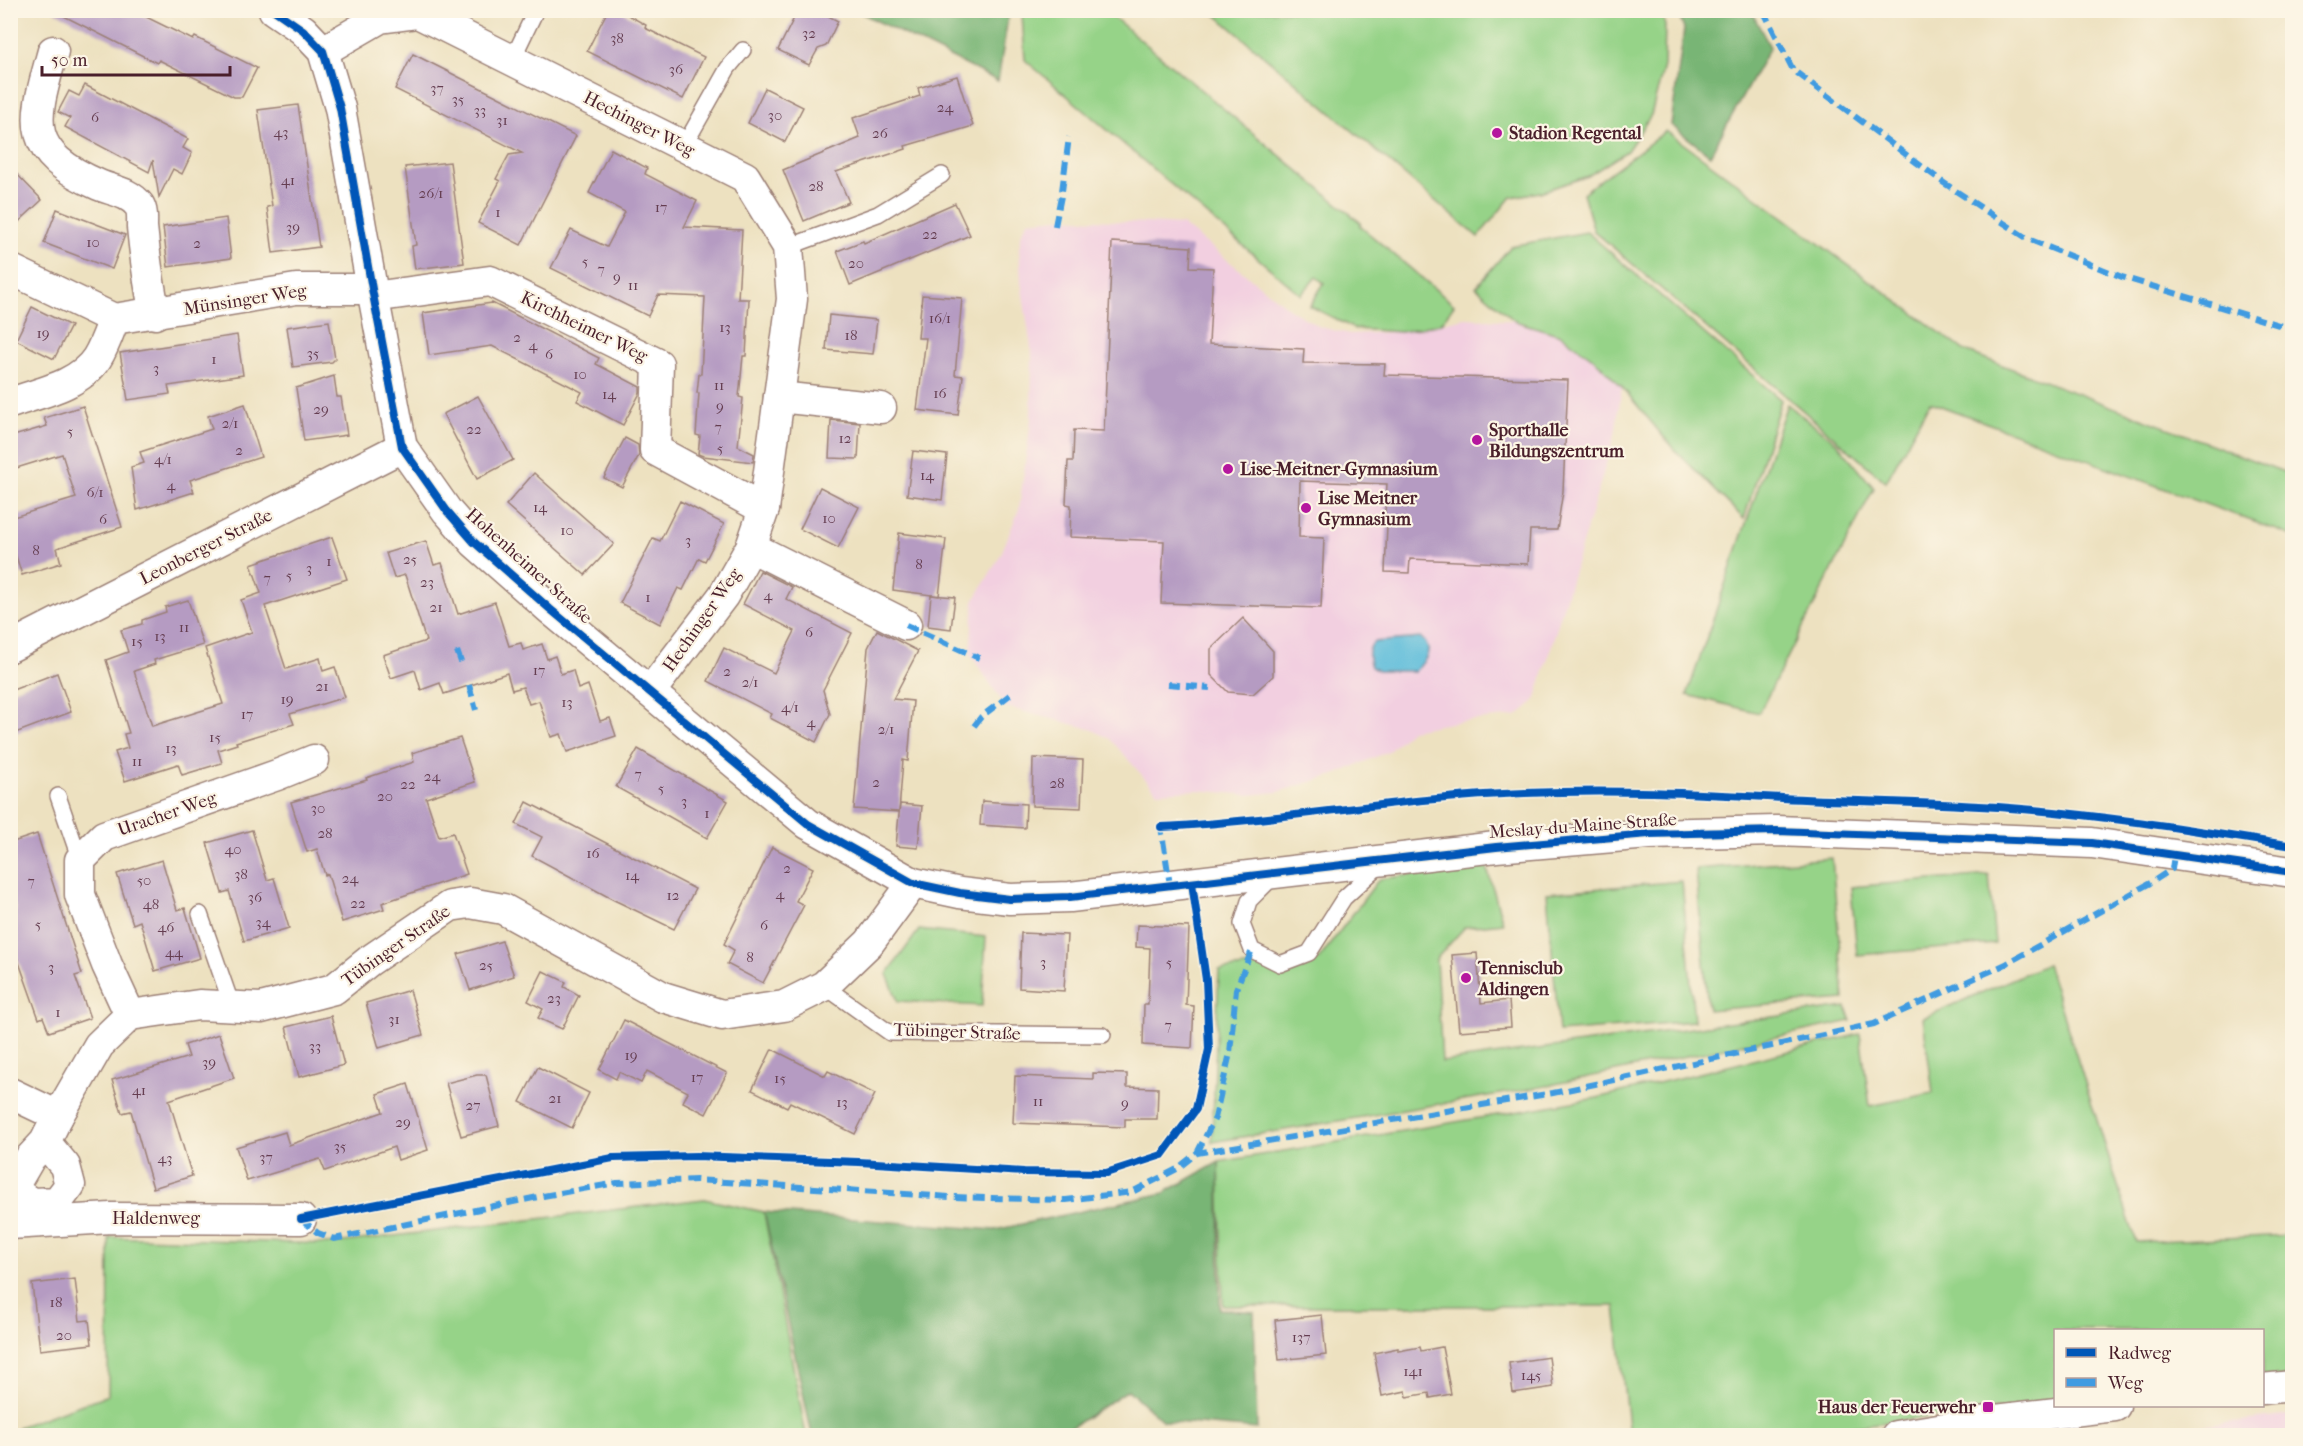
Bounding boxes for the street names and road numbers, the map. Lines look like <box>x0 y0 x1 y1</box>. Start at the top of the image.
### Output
street label: Hechinger Weg <box>580 87 698 161</box>
street label: Münsinger Weg <box>182 280 308 320</box>
street label: Kirchheimer Weg <box>517 287 651 367</box>
street label: Hohenheimer Straße <box>462 504 596 628</box>
street label: Leonberger Straße <box>136 505 276 589</box>
street label: Hechinger Weg <box>658 564 746 676</box>
street label: Uracher Weg <box>115 787 220 841</box>
street label: Meslay-du-Maine-Straße <box>1488 809 1678 843</box>
street label: Tübinger Straße <box>338 901 454 991</box>
street label: Tübinger Straße <box>893 1019 1021 1045</box>
street label: Haldenweg <box>112 1208 200 1229</box>

